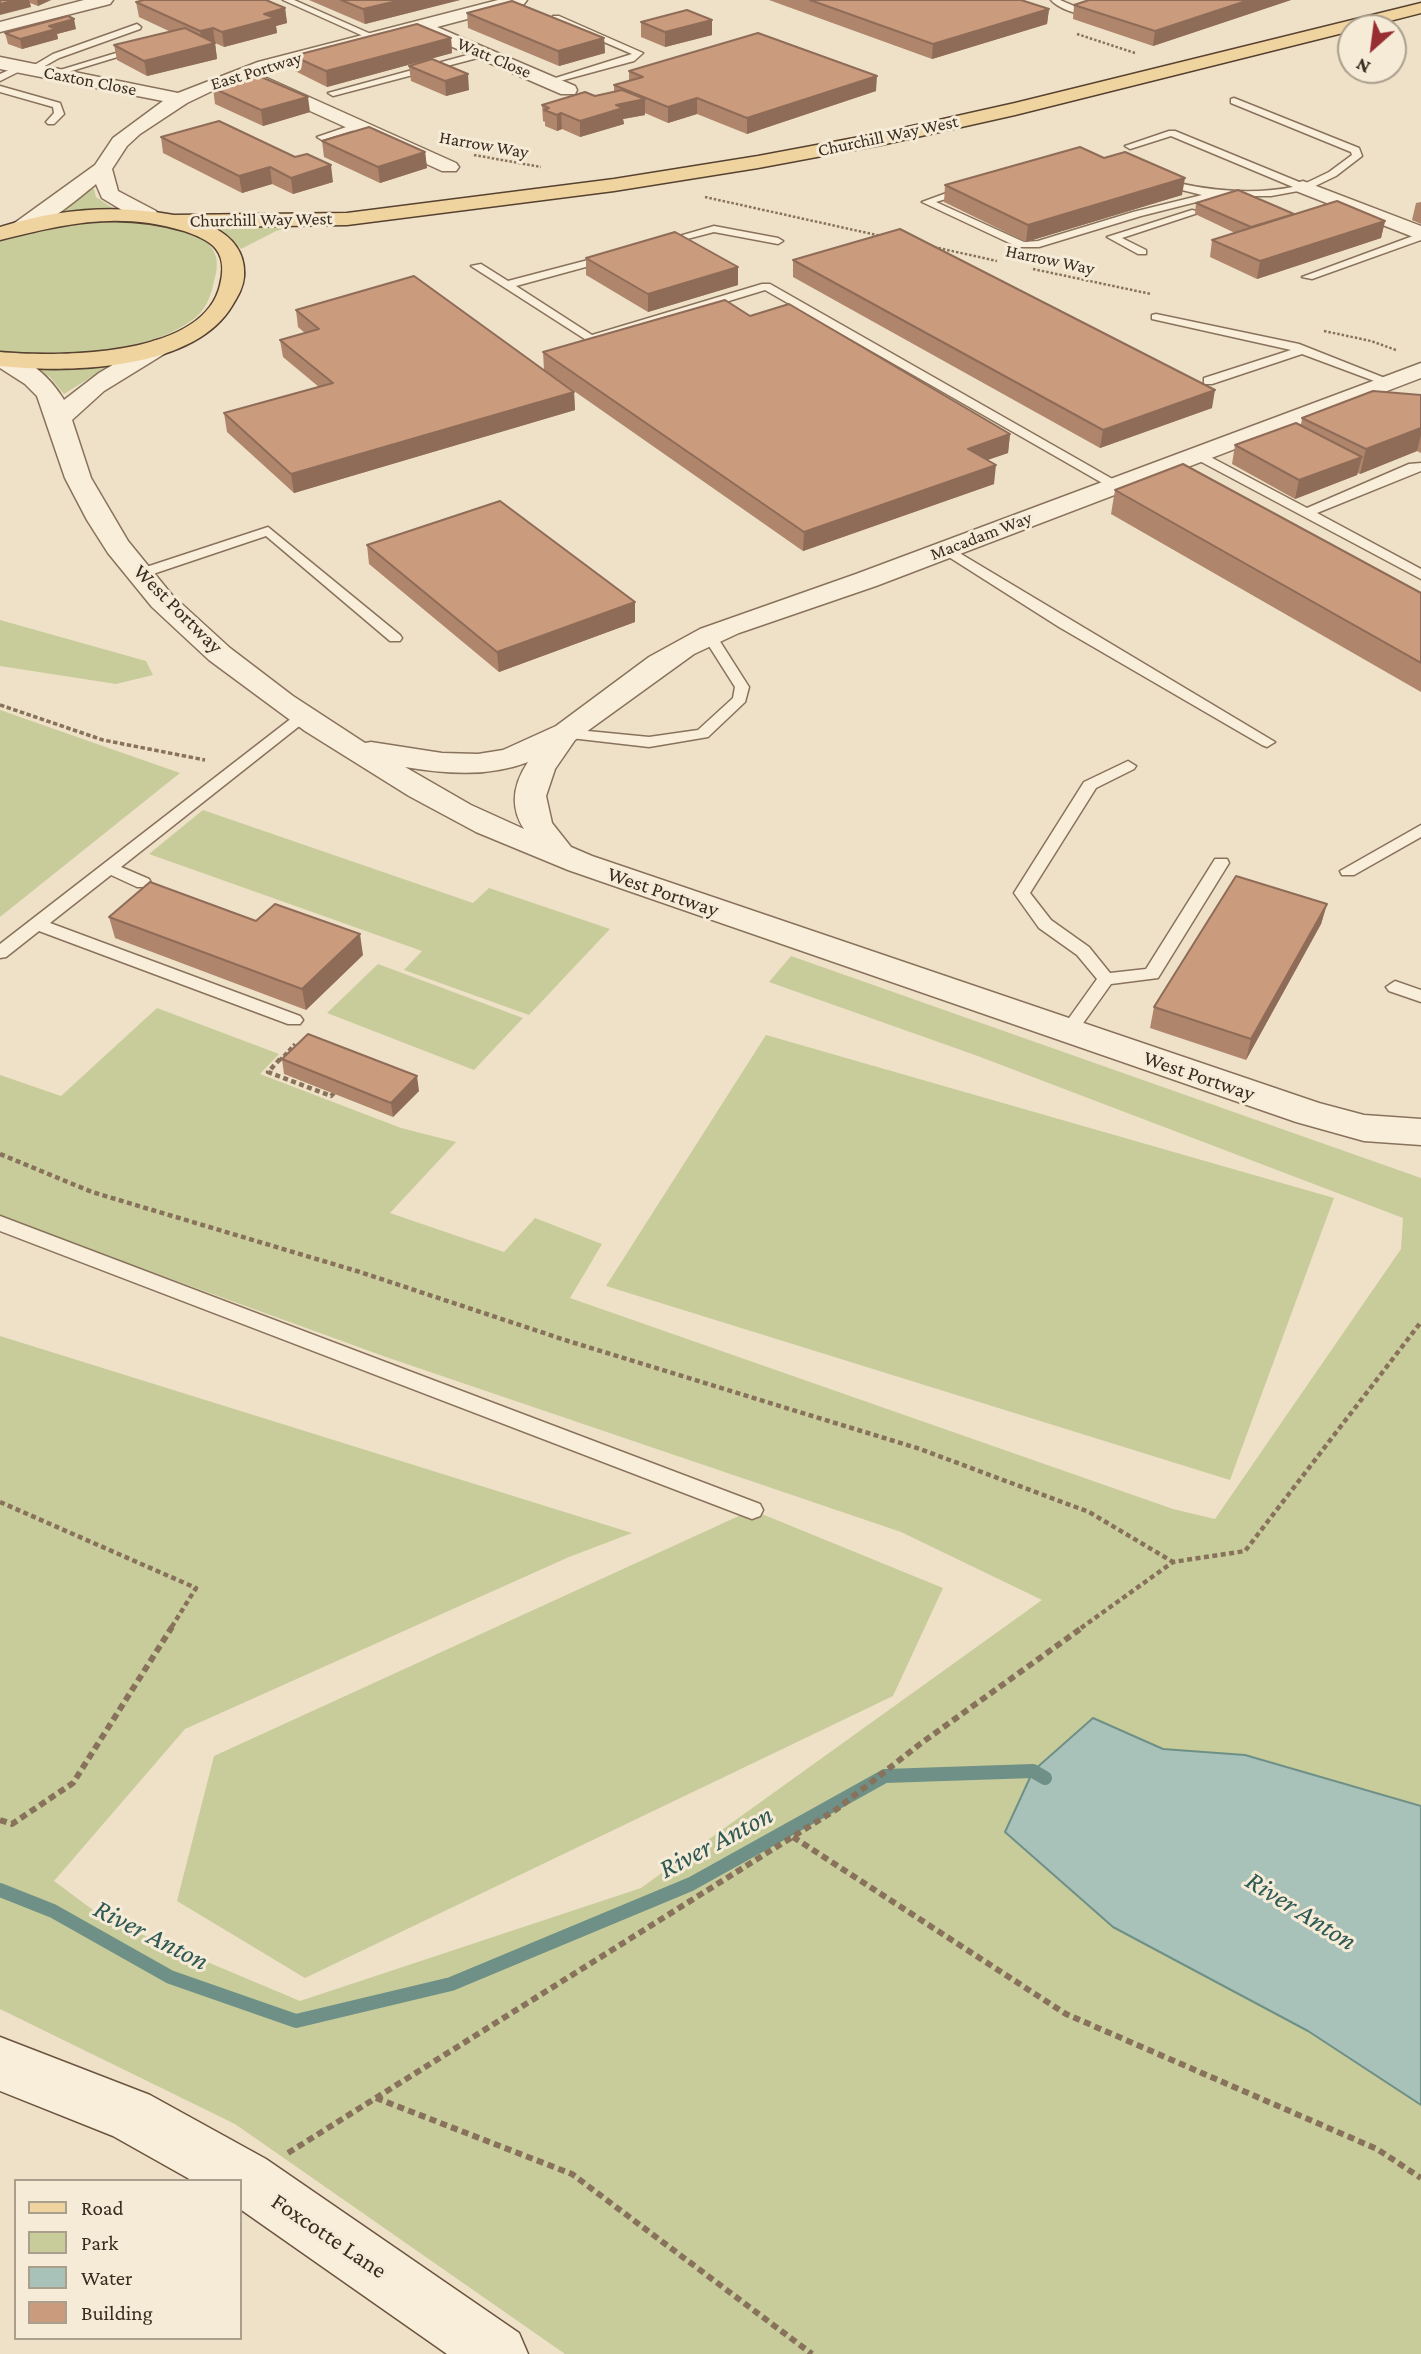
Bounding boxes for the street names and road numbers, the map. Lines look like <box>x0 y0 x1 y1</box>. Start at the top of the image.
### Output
street label: Watt Close <box>454 33 534 83</box>
street label: East Portway <box>208 47 304 95</box>
street label: Caxton Close <box>42 61 138 101</box>
street label: Churchill Way West <box>816 111 960 161</box>
street label: Harrow Way <box>438 127 530 163</box>
street label: Churchill Way West <box>189 208 333 232</box>
street label: Harrow Way <box>1004 240 1096 280</box>
street label: Macadam Way <box>927 507 1035 565</box>
street label: West Portway <box>128 559 228 659</box>
street label: West Portway <box>604 861 722 923</box>
street label: West Portway <box>1140 1045 1258 1107</box>
street label: Foxcotte Lane <box>266 2187 392 2285</box>

